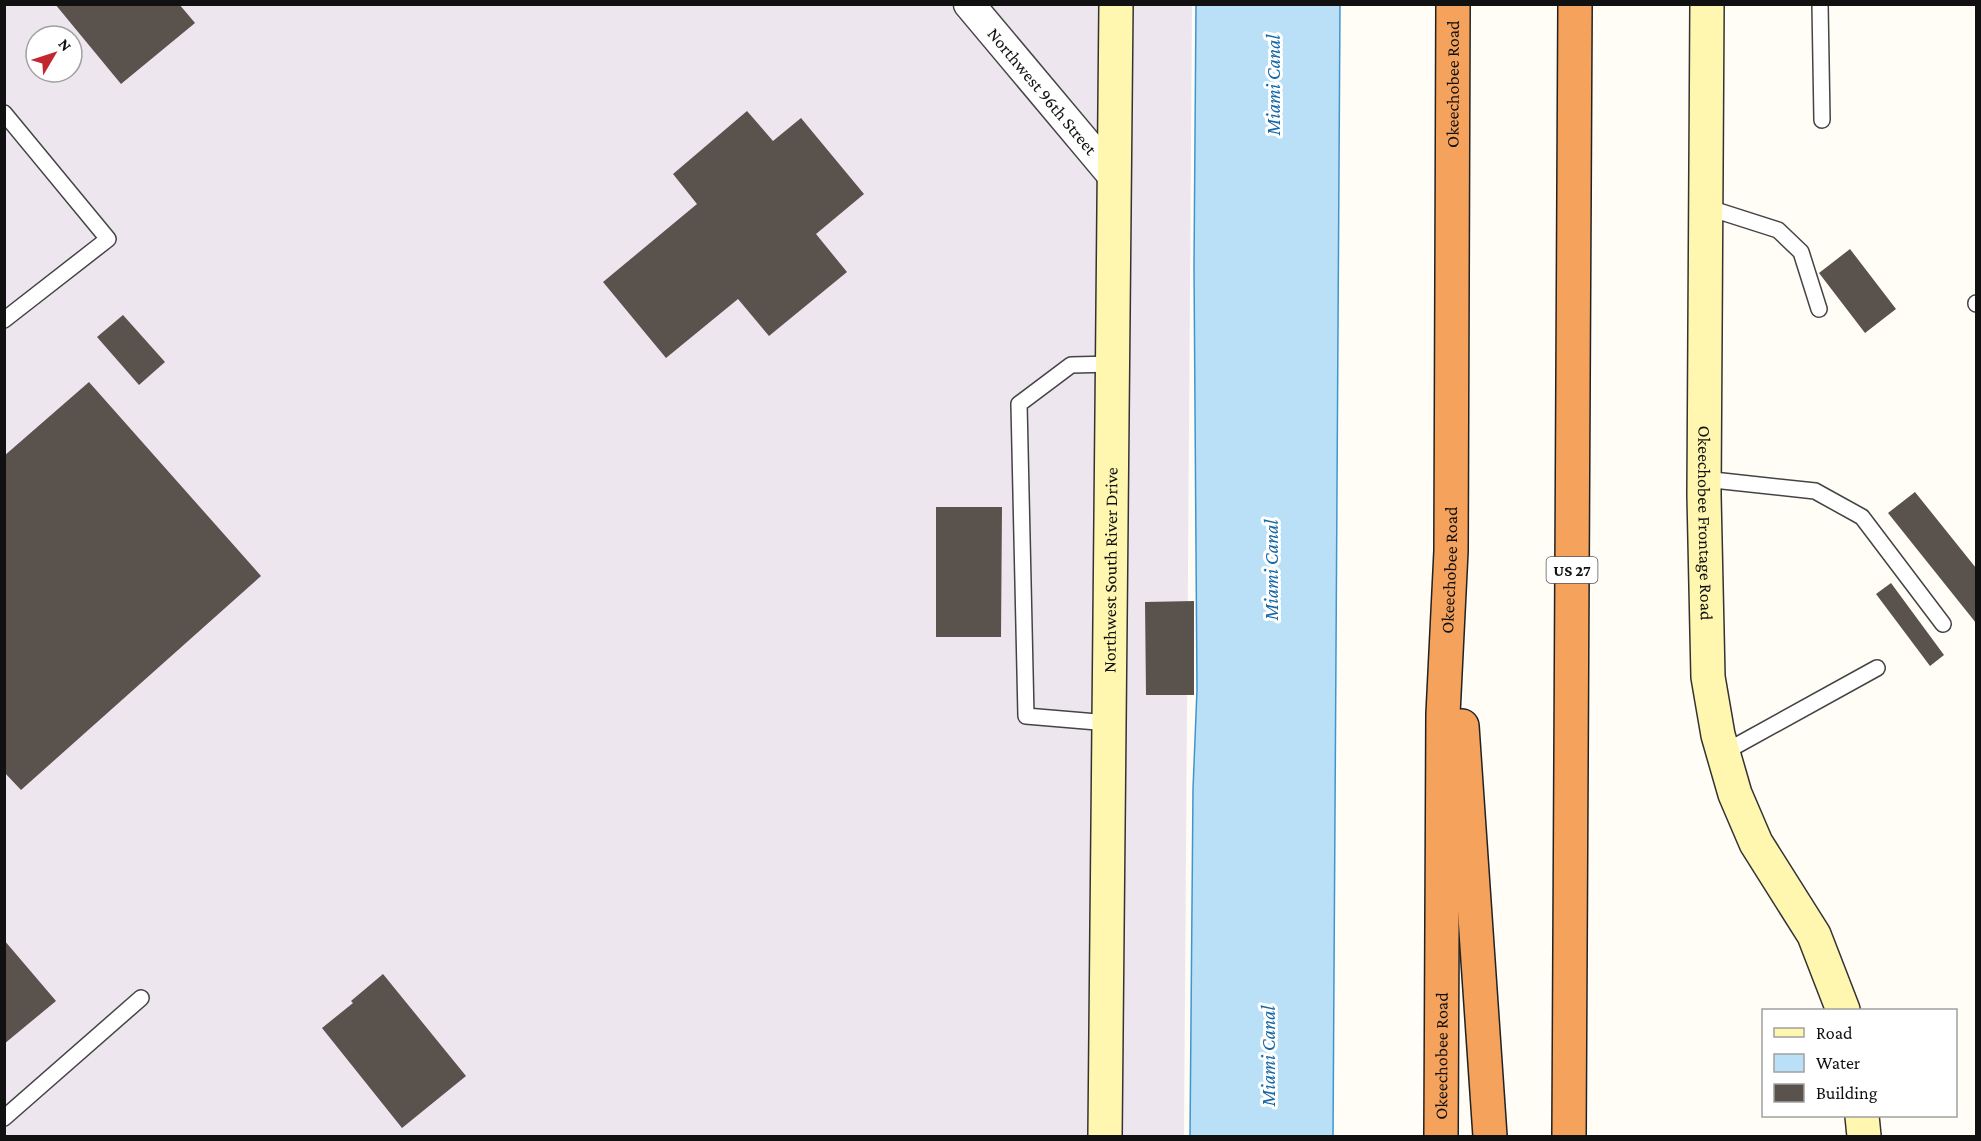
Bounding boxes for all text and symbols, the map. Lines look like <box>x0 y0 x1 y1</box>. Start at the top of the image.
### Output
street label: Okeechobee Road <box>1442 20 1463 148</box>
north arrow <box>24 24 84 84</box>
street label: Northwest 96th Street <box>983 24 1102 160</box>
water label: Miami Canal <box>1262 34 1284 136</box>
text: N <box>55 35 75 55</box>
street label: Okeechobee Frontage Road <box>1694 425 1717 621</box>
street label: Northwest South River Drive <box>1100 467 1121 673</box>
street label: Okeechobee Road <box>1437 506 1461 634</box>
water label: Miami Canal <box>1260 519 1282 621</box>
road number: US 27 <box>1546 557 1598 583</box>
street label: Okeechobee Road <box>1431 992 1452 1120</box>
water label: Miami Canal <box>1257 1005 1279 1107</box>
legend <box>1762 1009 1957 1117</box>
text: Road <box>1816 1023 1853 1043</box>
text: Water <box>1816 1053 1861 1073</box>
text: Building <box>1816 1083 1878 1103</box>

